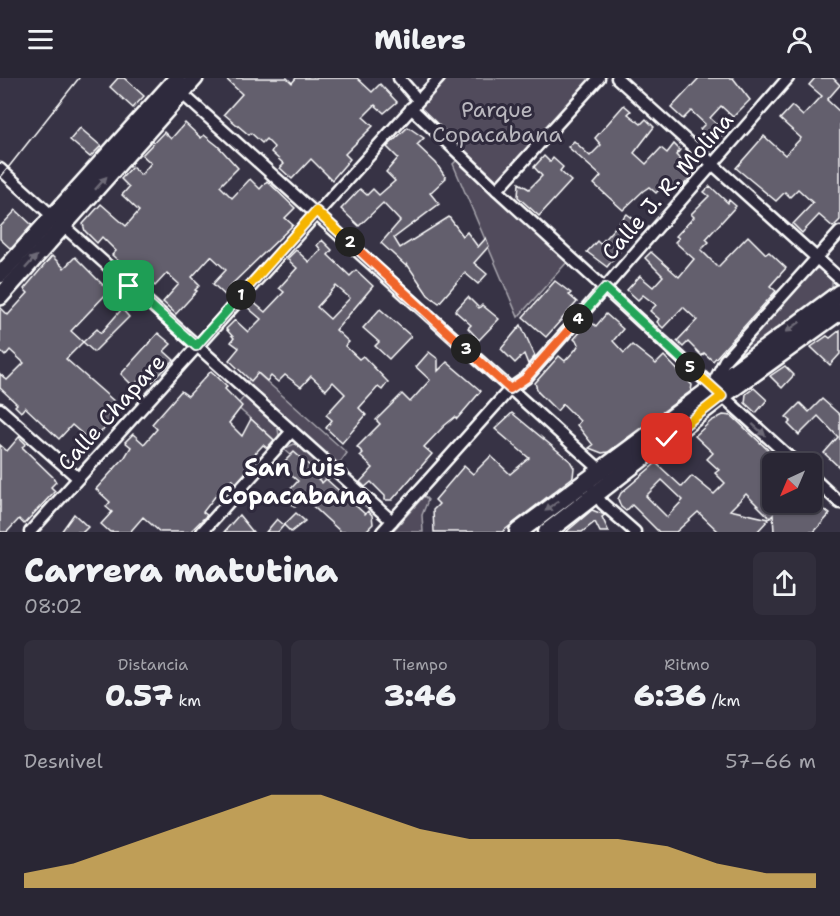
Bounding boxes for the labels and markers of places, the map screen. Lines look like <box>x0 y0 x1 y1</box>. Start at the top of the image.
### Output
pin: 2 <box>335 227 365 257</box>
pin <box>103 260 154 311</box>
pin: 1 <box>226 280 256 310</box>
pin: 4 <box>563 304 593 334</box>
pin: 3 <box>451 334 481 364</box>
pin: 5 <box>675 352 705 382</box>
pin <box>641 413 692 464</box>

